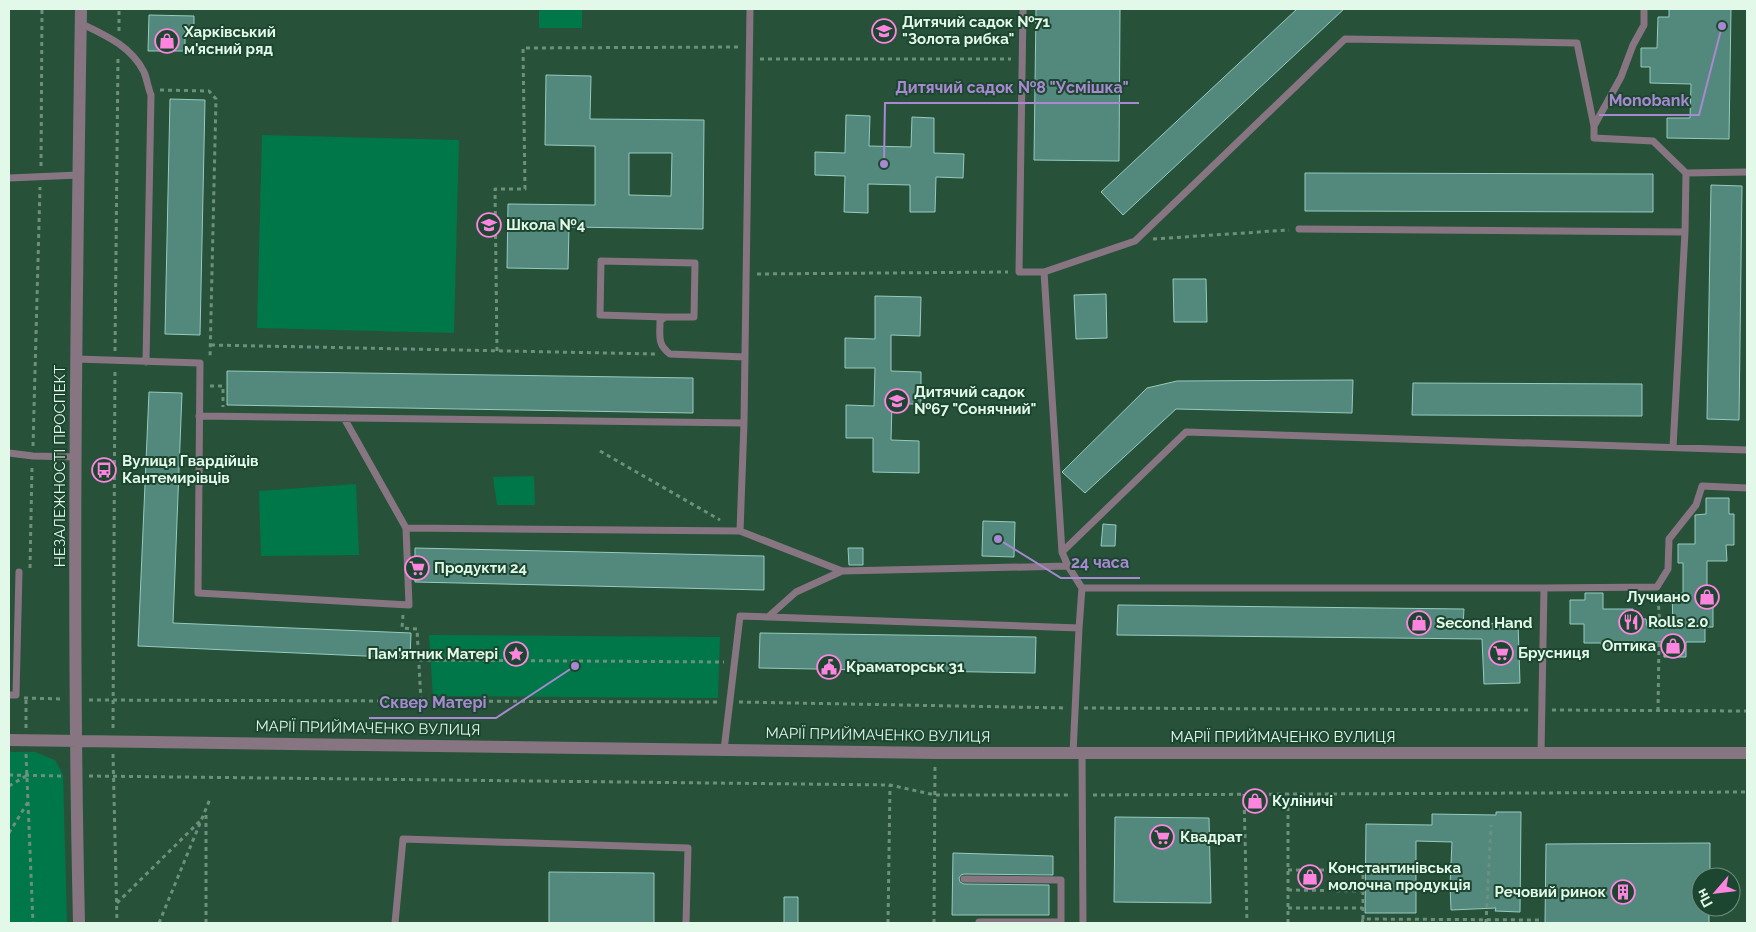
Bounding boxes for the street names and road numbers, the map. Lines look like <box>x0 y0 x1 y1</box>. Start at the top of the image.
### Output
street label: НЕЗАЛЕЖНОСТІ ПРОСПЕКТ <box>51 365 69 567</box>
street label: МАРІЇ ПРИЙМАЧЕНКО ВУЛИЦЯ <box>255 716 481 739</box>
street label: МАРІЇ ПРИЙМАЧЕНКО ВУЛИЦЯ <box>765 723 991 746</box>
street label: МАРІЇ ПРИЙМАЧЕНКО ВУЛИЦЯ <box>1170 727 1396 746</box>

